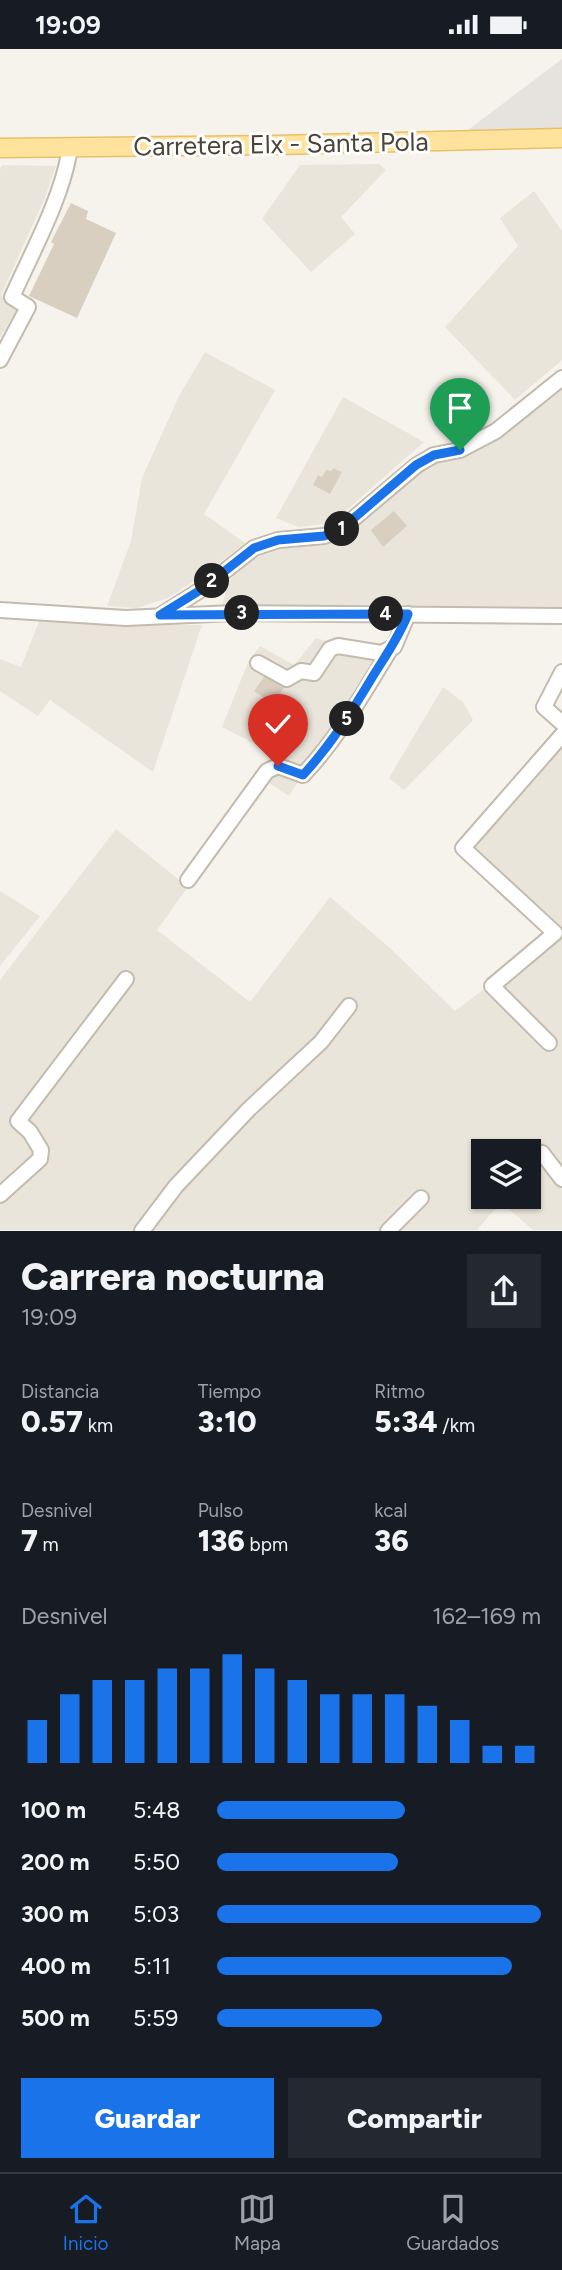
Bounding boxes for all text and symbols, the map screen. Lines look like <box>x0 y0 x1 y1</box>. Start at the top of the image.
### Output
text: 19:09 <box>35 9 101 41</box>
street label: Carretera Elx - Santa Pola <box>133 125 429 163</box>
pin <box>430 378 490 450</box>
icon: arrive <box>441 389 479 427</box>
pin: 1 <box>324 511 360 547</box>
text: 1 <box>337 517 346 540</box>
pin: 2 <box>194 563 230 599</box>
text: 2 <box>206 569 217 592</box>
pin: 3 <box>224 595 260 631</box>
pin: 4 <box>368 597 404 631</box>
text: 3 <box>236 601 247 624</box>
text: 4 <box>379 602 392 625</box>
pin <box>248 694 308 766</box>
pin: 5 <box>330 701 364 737</box>
icon: check <box>259 705 297 743</box>
text: 5 <box>341 707 352 730</box>
map controls <box>471 1139 541 1209</box>
button: layers <box>471 1139 541 1209</box>
text: Carrera nocturna <box>21 1254 325 1300</box>
button: share <box>467 1254 541 1328</box>
text: 19:09 <box>21 1303 77 1331</box>
text: Distancia <box>21 1380 99 1403</box>
text: Tiempo <box>198 1380 261 1403</box>
text: Ritmo <box>374 1380 425 1403</box>
text: 0.57 <box>21 1403 83 1440</box>
text: 3:10 <box>198 1403 257 1440</box>
text: 5:34 <box>374 1403 438 1440</box>
text: km <box>83 1414 113 1437</box>
text: /km <box>438 1414 475 1437</box>
text: Desnivel <box>21 1499 93 1522</box>
text: Pulso <box>198 1499 243 1522</box>
text: kcal <box>374 1499 408 1522</box>
text: 7 <box>21 1522 38 1559</box>
text: 136 <box>198 1522 245 1559</box>
text: 36 <box>374 1522 409 1559</box>
text: m <box>38 1533 59 1556</box>
text: bpm <box>245 1533 288 1556</box>
text: Desnivel <box>21 1602 108 1630</box>
text: 162–169 m <box>432 1602 541 1630</box>
text: 100 m <box>21 1796 86 1824</box>
text: 5:48 <box>133 1796 180 1824</box>
text: 200 m <box>21 1848 90 1876</box>
text: 5:50 <box>133 1848 180 1876</box>
text: 300 m <box>21 1900 89 1928</box>
text: 5:03 <box>133 1900 179 1928</box>
text: 400 m <box>21 1952 91 1980</box>
text: 5:11 <box>133 1952 171 1980</box>
text: 500 m <box>21 2004 90 2032</box>
text: 5:59 <box>133 2004 178 2032</box>
button: Guardar <box>21 2078 274 2158</box>
button: Compartir <box>288 2078 541 2158</box>
tab: Inicio <box>63 2190 109 2255</box>
tab: Mapa <box>234 2190 281 2255</box>
tab: Guardados <box>406 2190 499 2255</box>

